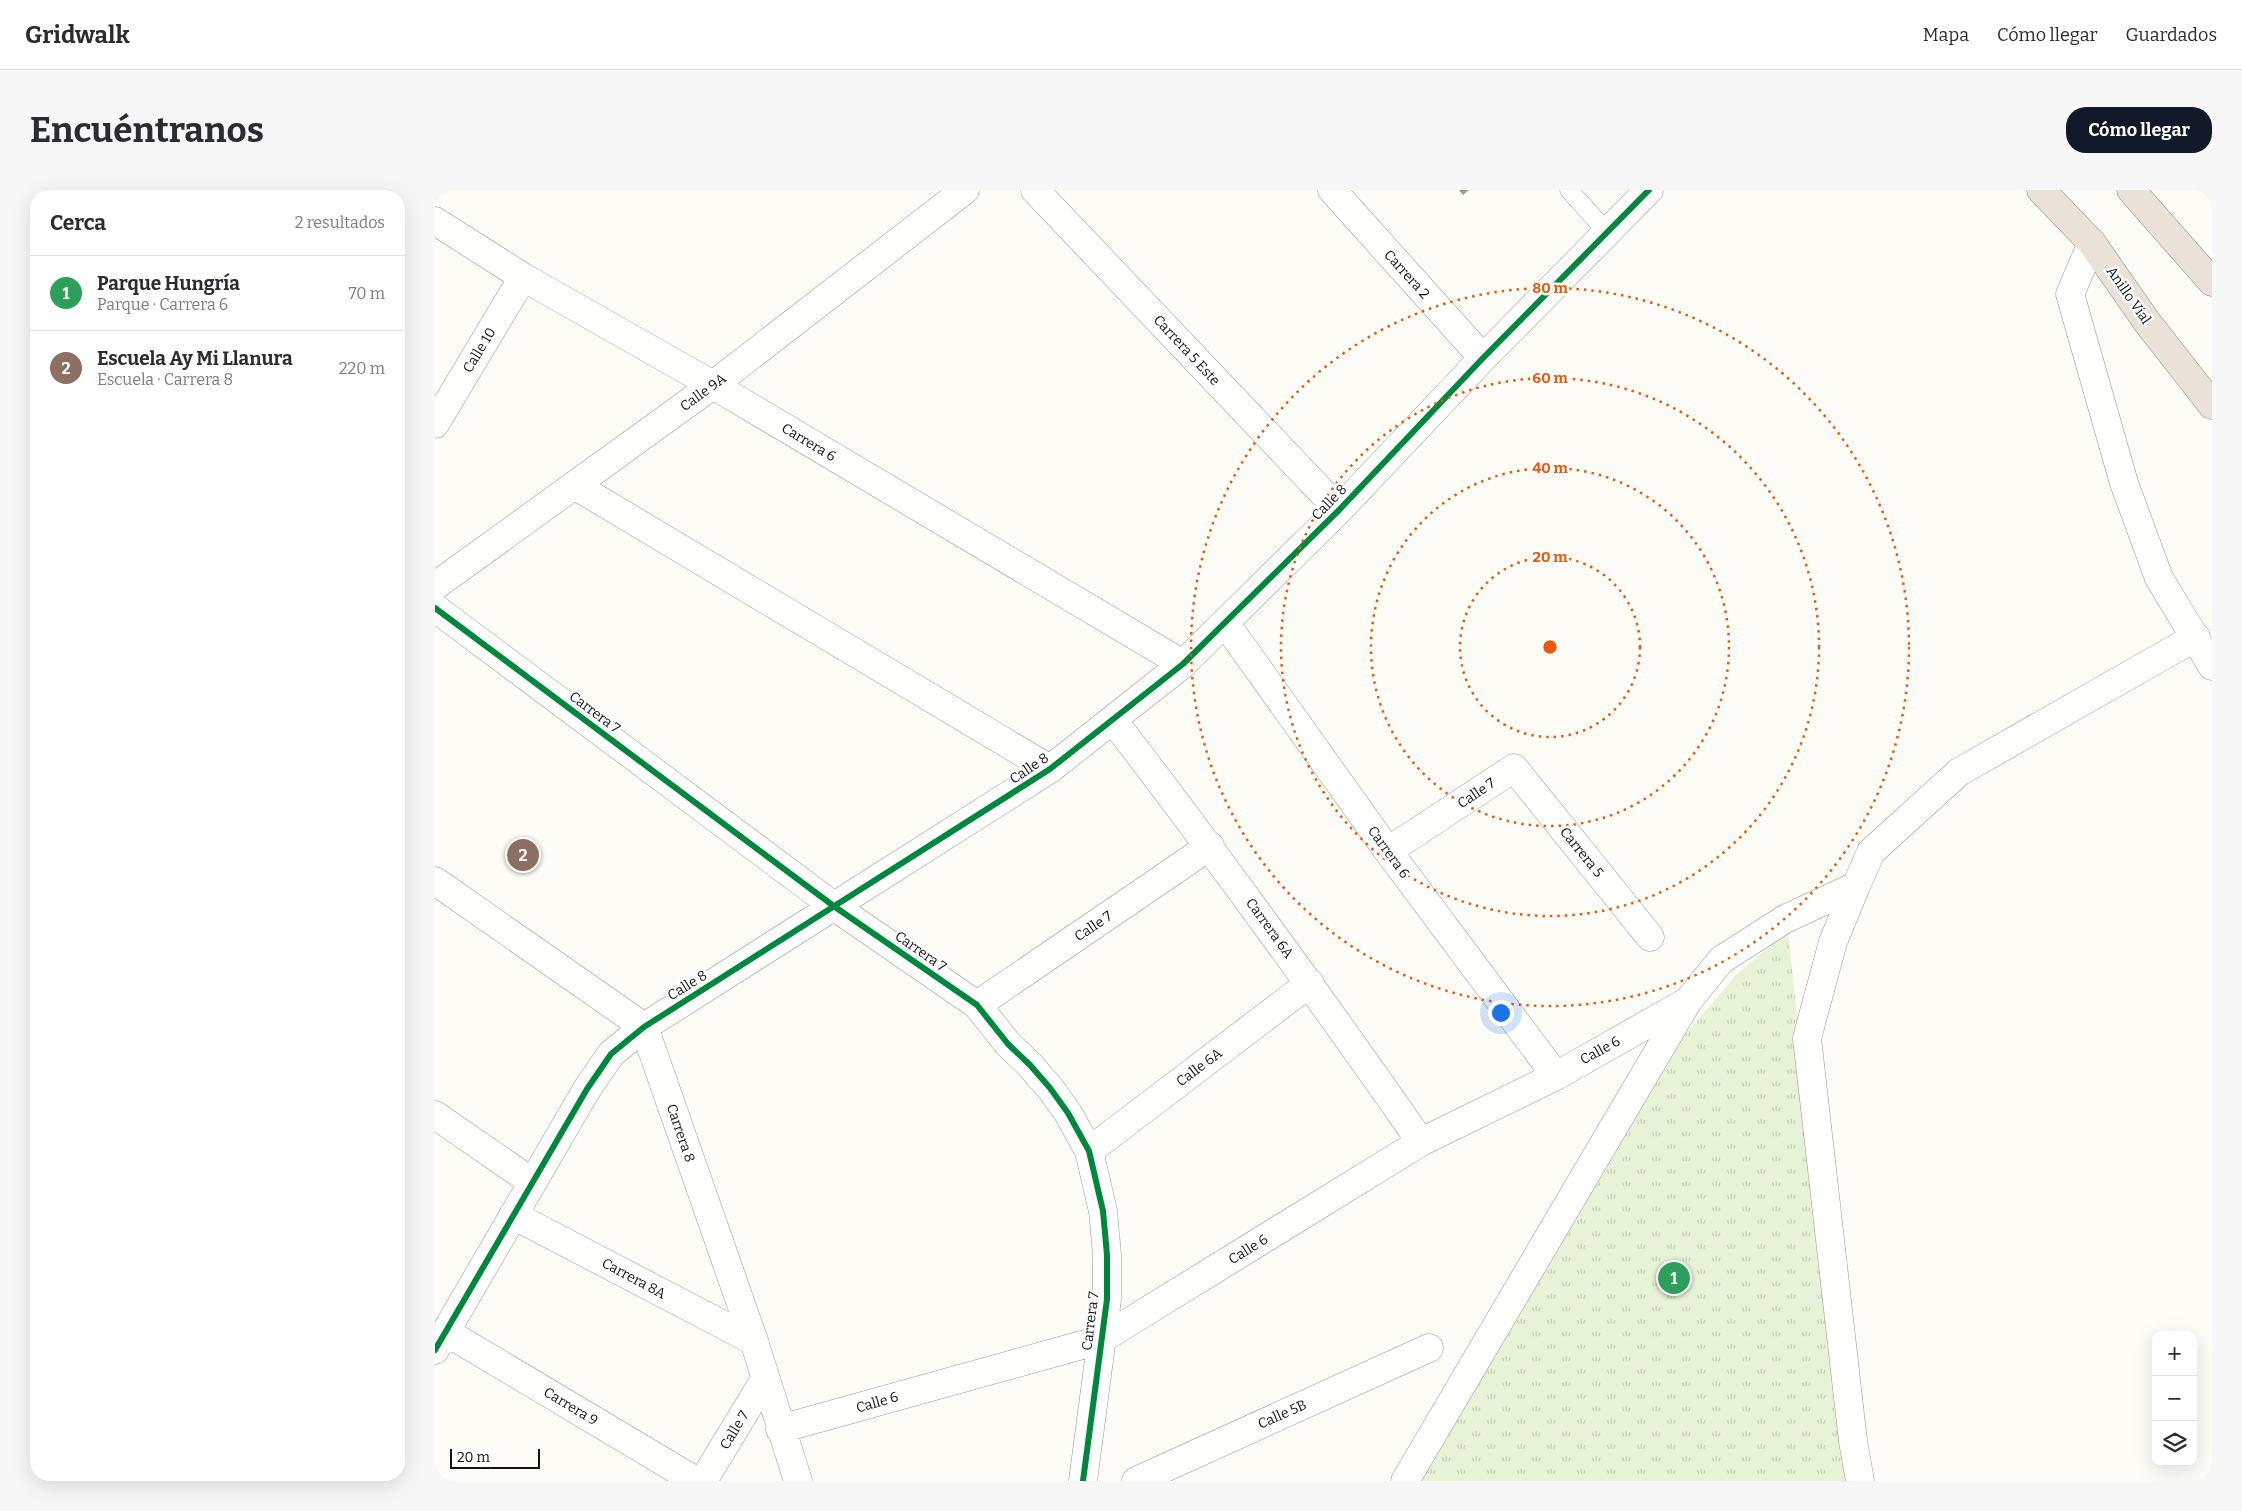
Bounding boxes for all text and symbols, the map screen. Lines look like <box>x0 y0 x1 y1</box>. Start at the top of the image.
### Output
text: Gridwalk <box>25 21 130 49</box>
text: Mapa <box>1923 24 1969 46</box>
text: Cómo llegar <box>1997 24 2098 46</box>
text: Guardados <box>2126 24 2217 46</box>
button: Cómo llegar <box>2066 107 2212 153</box>
text: Encuéntranos <box>30 109 264 151</box>
text: Cerca <box>50 210 106 236</box>
text: 2 resultados <box>295 213 385 232</box>
street label: Carrera 2 <box>1380 246 1433 302</box>
street label: Anillo Vial <box>2103 263 2155 327</box>
text: Parque Hungría <box>97 272 240 295</box>
text: 80 m <box>1532 279 1568 297</box>
text: 1 <box>63 284 69 303</box>
text: 70 m <box>349 284 385 303</box>
text: Parque · Carrera 6 <box>97 295 228 314</box>
street label: Carrera 5 Este <box>1150 312 1224 389</box>
street label: Calle 10 <box>459 325 499 376</box>
text: Escuela Ay Mi Llanura <box>97 347 293 370</box>
text: 2 <box>61 359 71 378</box>
text: 220 m <box>339 359 385 378</box>
text: 60 m <box>1532 369 1568 387</box>
text: Escuela · Carrera 8 <box>97 370 233 389</box>
street label: Calle 9A <box>677 370 730 415</box>
street label: Carrera 6 <box>779 420 839 465</box>
text: 40 m <box>1532 459 1569 477</box>
street label: Calle 8 <box>1308 481 1351 524</box>
text: 20 m <box>1533 548 1568 566</box>
centre of rings <box>1541 638 1559 656</box>
street label: Carrera 7 <box>566 688 623 737</box>
street label: Calle 8 <box>1007 749 1052 788</box>
street label: Calle 7 <box>1454 775 1498 812</box>
street label: Carrera 6 <box>1364 823 1413 882</box>
street label: Carrera 5 <box>1556 824 1607 881</box>
pin: 2 <box>507 836 539 874</box>
street label: Carrera 6A <box>1242 895 1297 962</box>
street label: Calle 7 <box>1071 908 1115 945</box>
street label: Carrera 7 <box>892 927 950 975</box>
street label: Calle 8 <box>664 967 710 1004</box>
your location <box>1488 1000 1514 1026</box>
street label: Calle 6 <box>1577 1033 1623 1068</box>
street label: Calle 6A <box>1173 1045 1226 1090</box>
street label: Carrera 8 <box>663 1102 698 1165</box>
street label: Calle 6 <box>1225 1231 1271 1268</box>
street label: Carrera 8A <box>599 1255 669 1302</box>
pin: 1 <box>1658 1259 1690 1297</box>
street label: Carrera 7 <box>1078 1291 1103 1351</box>
map controls <box>2152 1331 2197 1466</box>
button: + <box>2152 1331 2197 1376</box>
button: − <box>2152 1376 2197 1421</box>
street label: Carrera 9 <box>541 1384 601 1429</box>
street label: Calle 6 <box>854 1388 900 1417</box>
street label: Calle 5B <box>1255 1396 1309 1433</box>
street label: Calle 7 <box>716 1408 753 1453</box>
button: layers <box>2152 1421 2197 1466</box>
scale bar <box>450 1446 540 1469</box>
text: 20 m <box>457 1449 490 1466</box>

